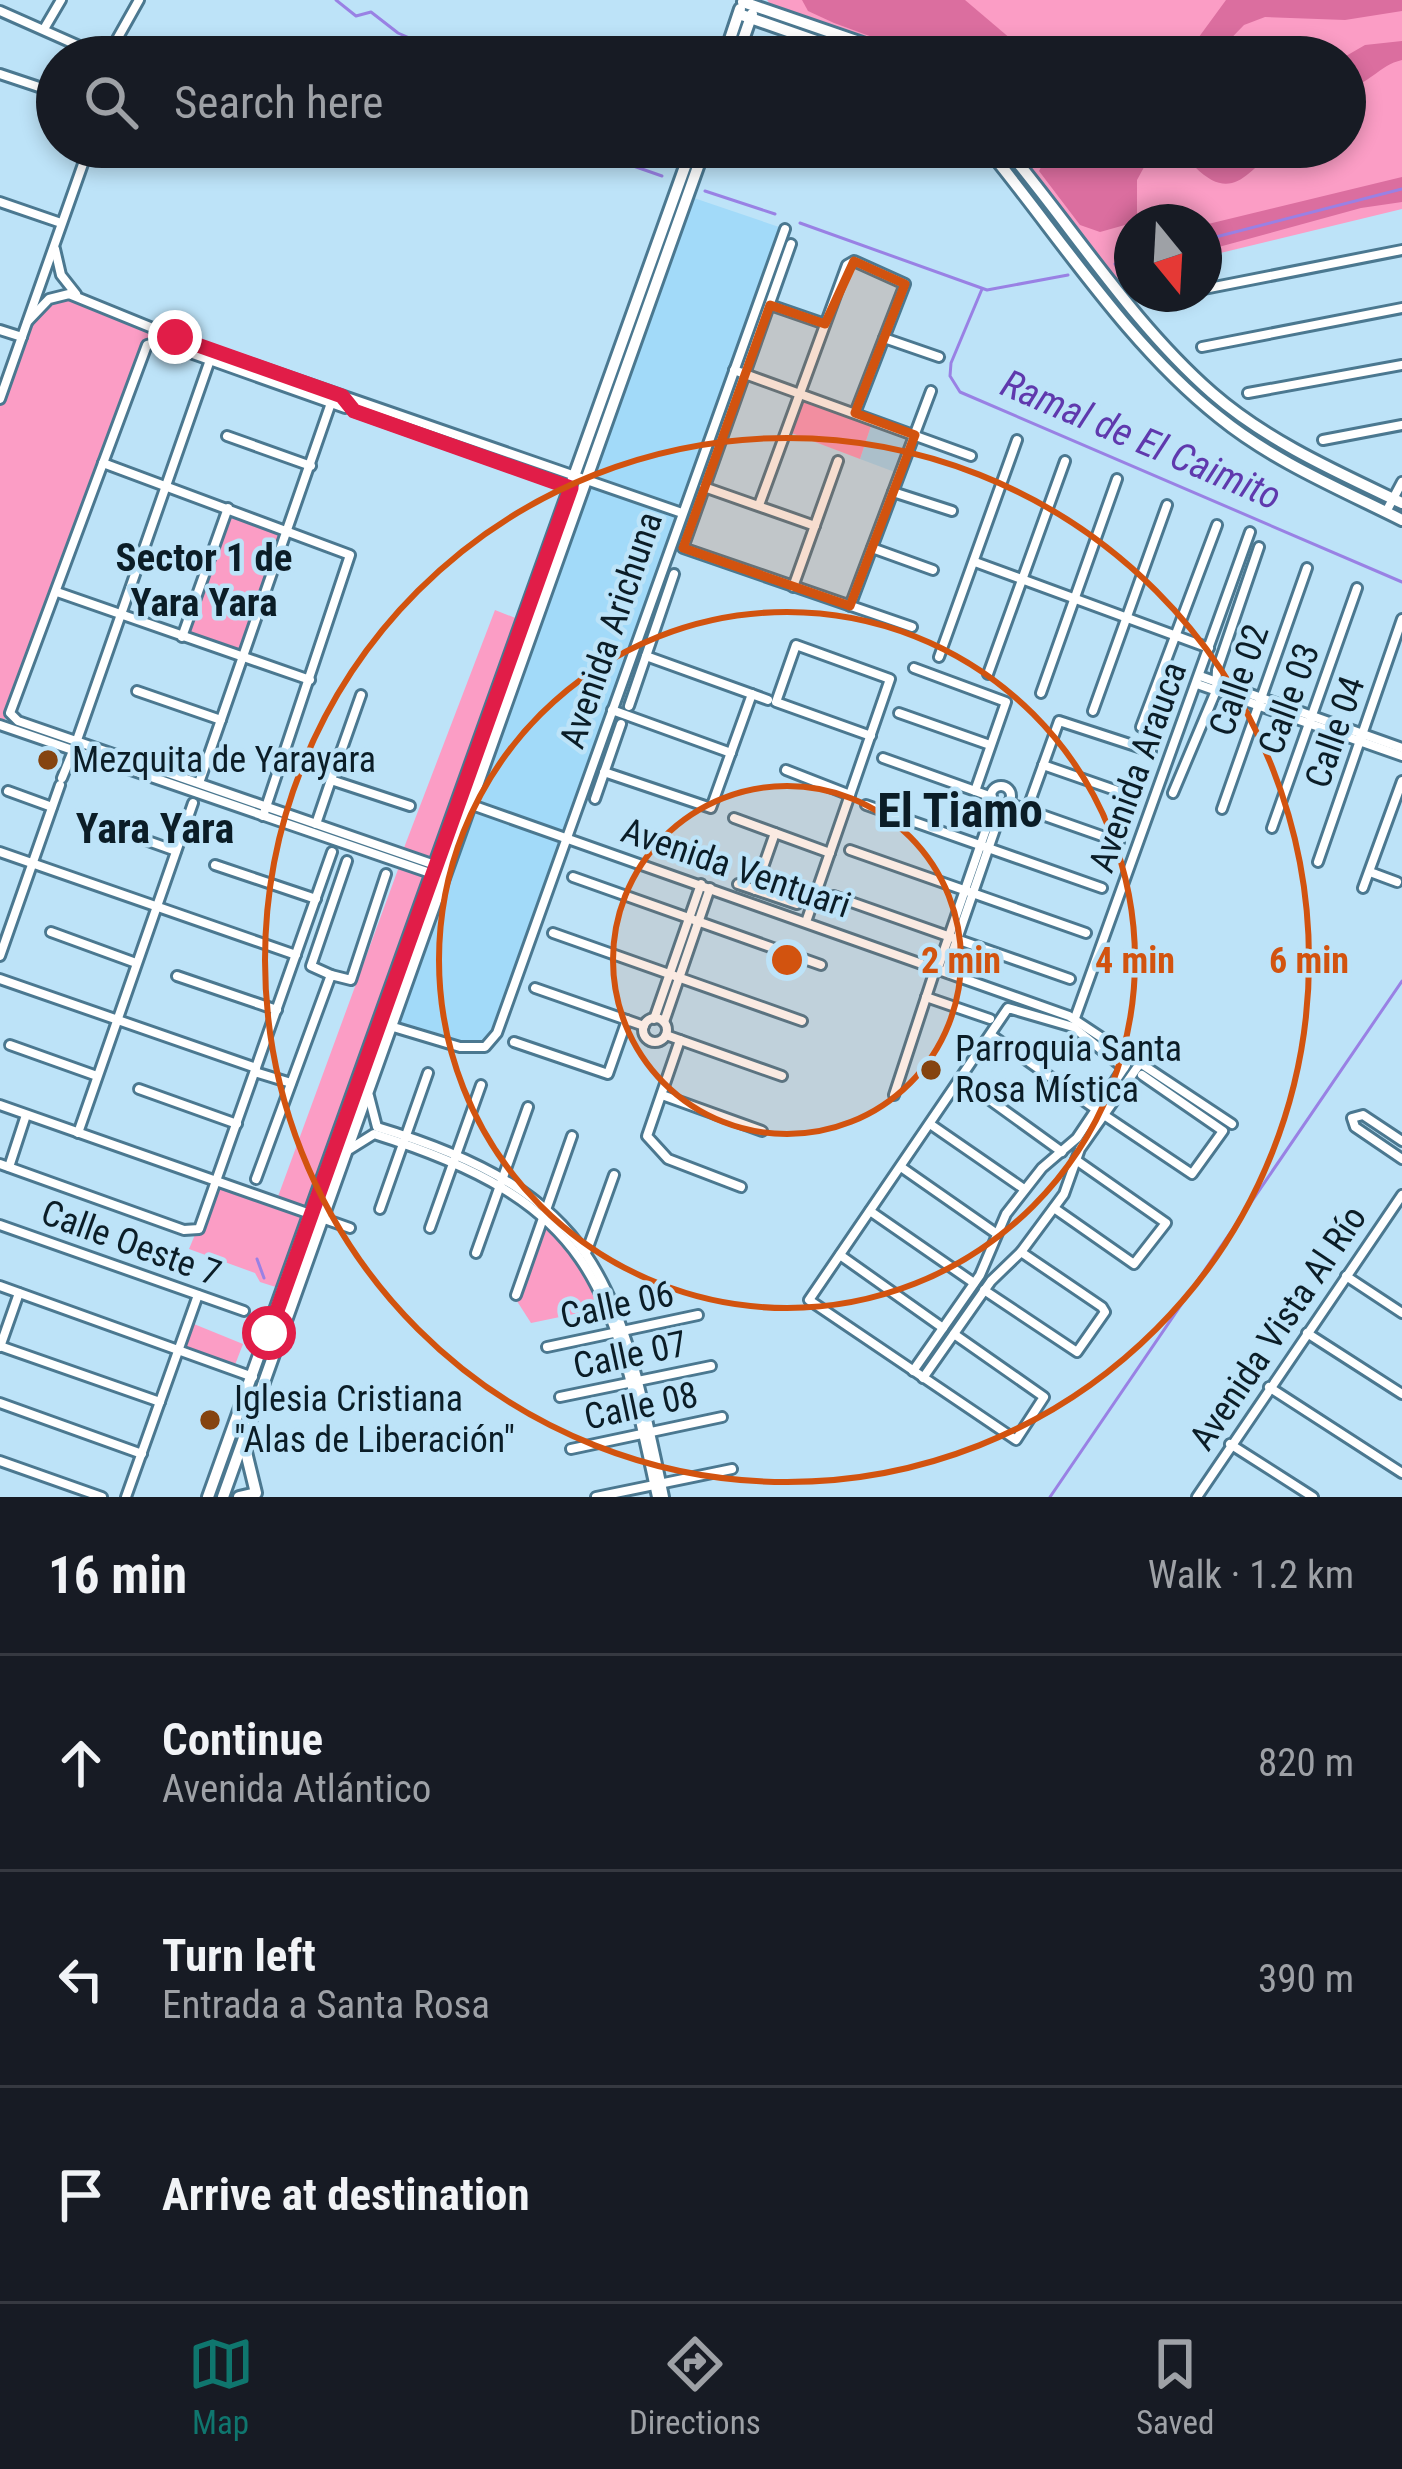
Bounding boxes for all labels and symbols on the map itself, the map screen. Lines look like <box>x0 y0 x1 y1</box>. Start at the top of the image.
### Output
north arrow <box>1114 204 1222 312</box>
route end <box>148 310 202 364</box>
water label: Ramal de El Caimito <box>994 360 1288 520</box>
street label: Avenida Arichuna <box>551 506 671 754</box>
district label: Sector 1 de Yara Yara <box>115 535 293 626</box>
street label: Calle 02 <box>1200 619 1278 741</box>
street label: Calle 03 <box>1250 638 1328 760</box>
street label: Avenida Arauca <box>1081 656 1195 878</box>
street label: Calle 04 <box>1296 671 1374 793</box>
place label: Mezquita de Yarayara <box>72 739 376 781</box>
marker: Mezquita de Yarayara <box>35 747 61 773</box>
district label: El Tiamo <box>877 782 1043 839</box>
district label: Yara Yara <box>76 804 234 853</box>
street label: Avenida Ventuari <box>616 809 856 927</box>
centre of rings <box>766 939 808 981</box>
text: 2 min <box>921 940 1001 982</box>
text: 4 min <box>1095 940 1175 982</box>
text: 6 min <box>1269 940 1349 982</box>
place label: Parroquia Santa Rosa Mística <box>955 1028 1182 1111</box>
marker: Parroquia Santa Rosa Mística <box>918 1057 944 1083</box>
street label: Calle Oeste 7 <box>36 1191 226 1295</box>
street label: Avenida Vista Al Río <box>1181 1198 1375 1458</box>
street label: Calle 06 <box>556 1273 678 1337</box>
route start <box>242 1306 296 1360</box>
street label: Calle 07 <box>569 1323 691 1387</box>
street label: Calle 08 <box>580 1374 702 1438</box>
place label: Iglesia Cristiana "Alas de Liberación" <box>234 1378 515 1461</box>
marker: Iglesia Cristiana "Alas de Liberación" <box>197 1407 223 1433</box>

